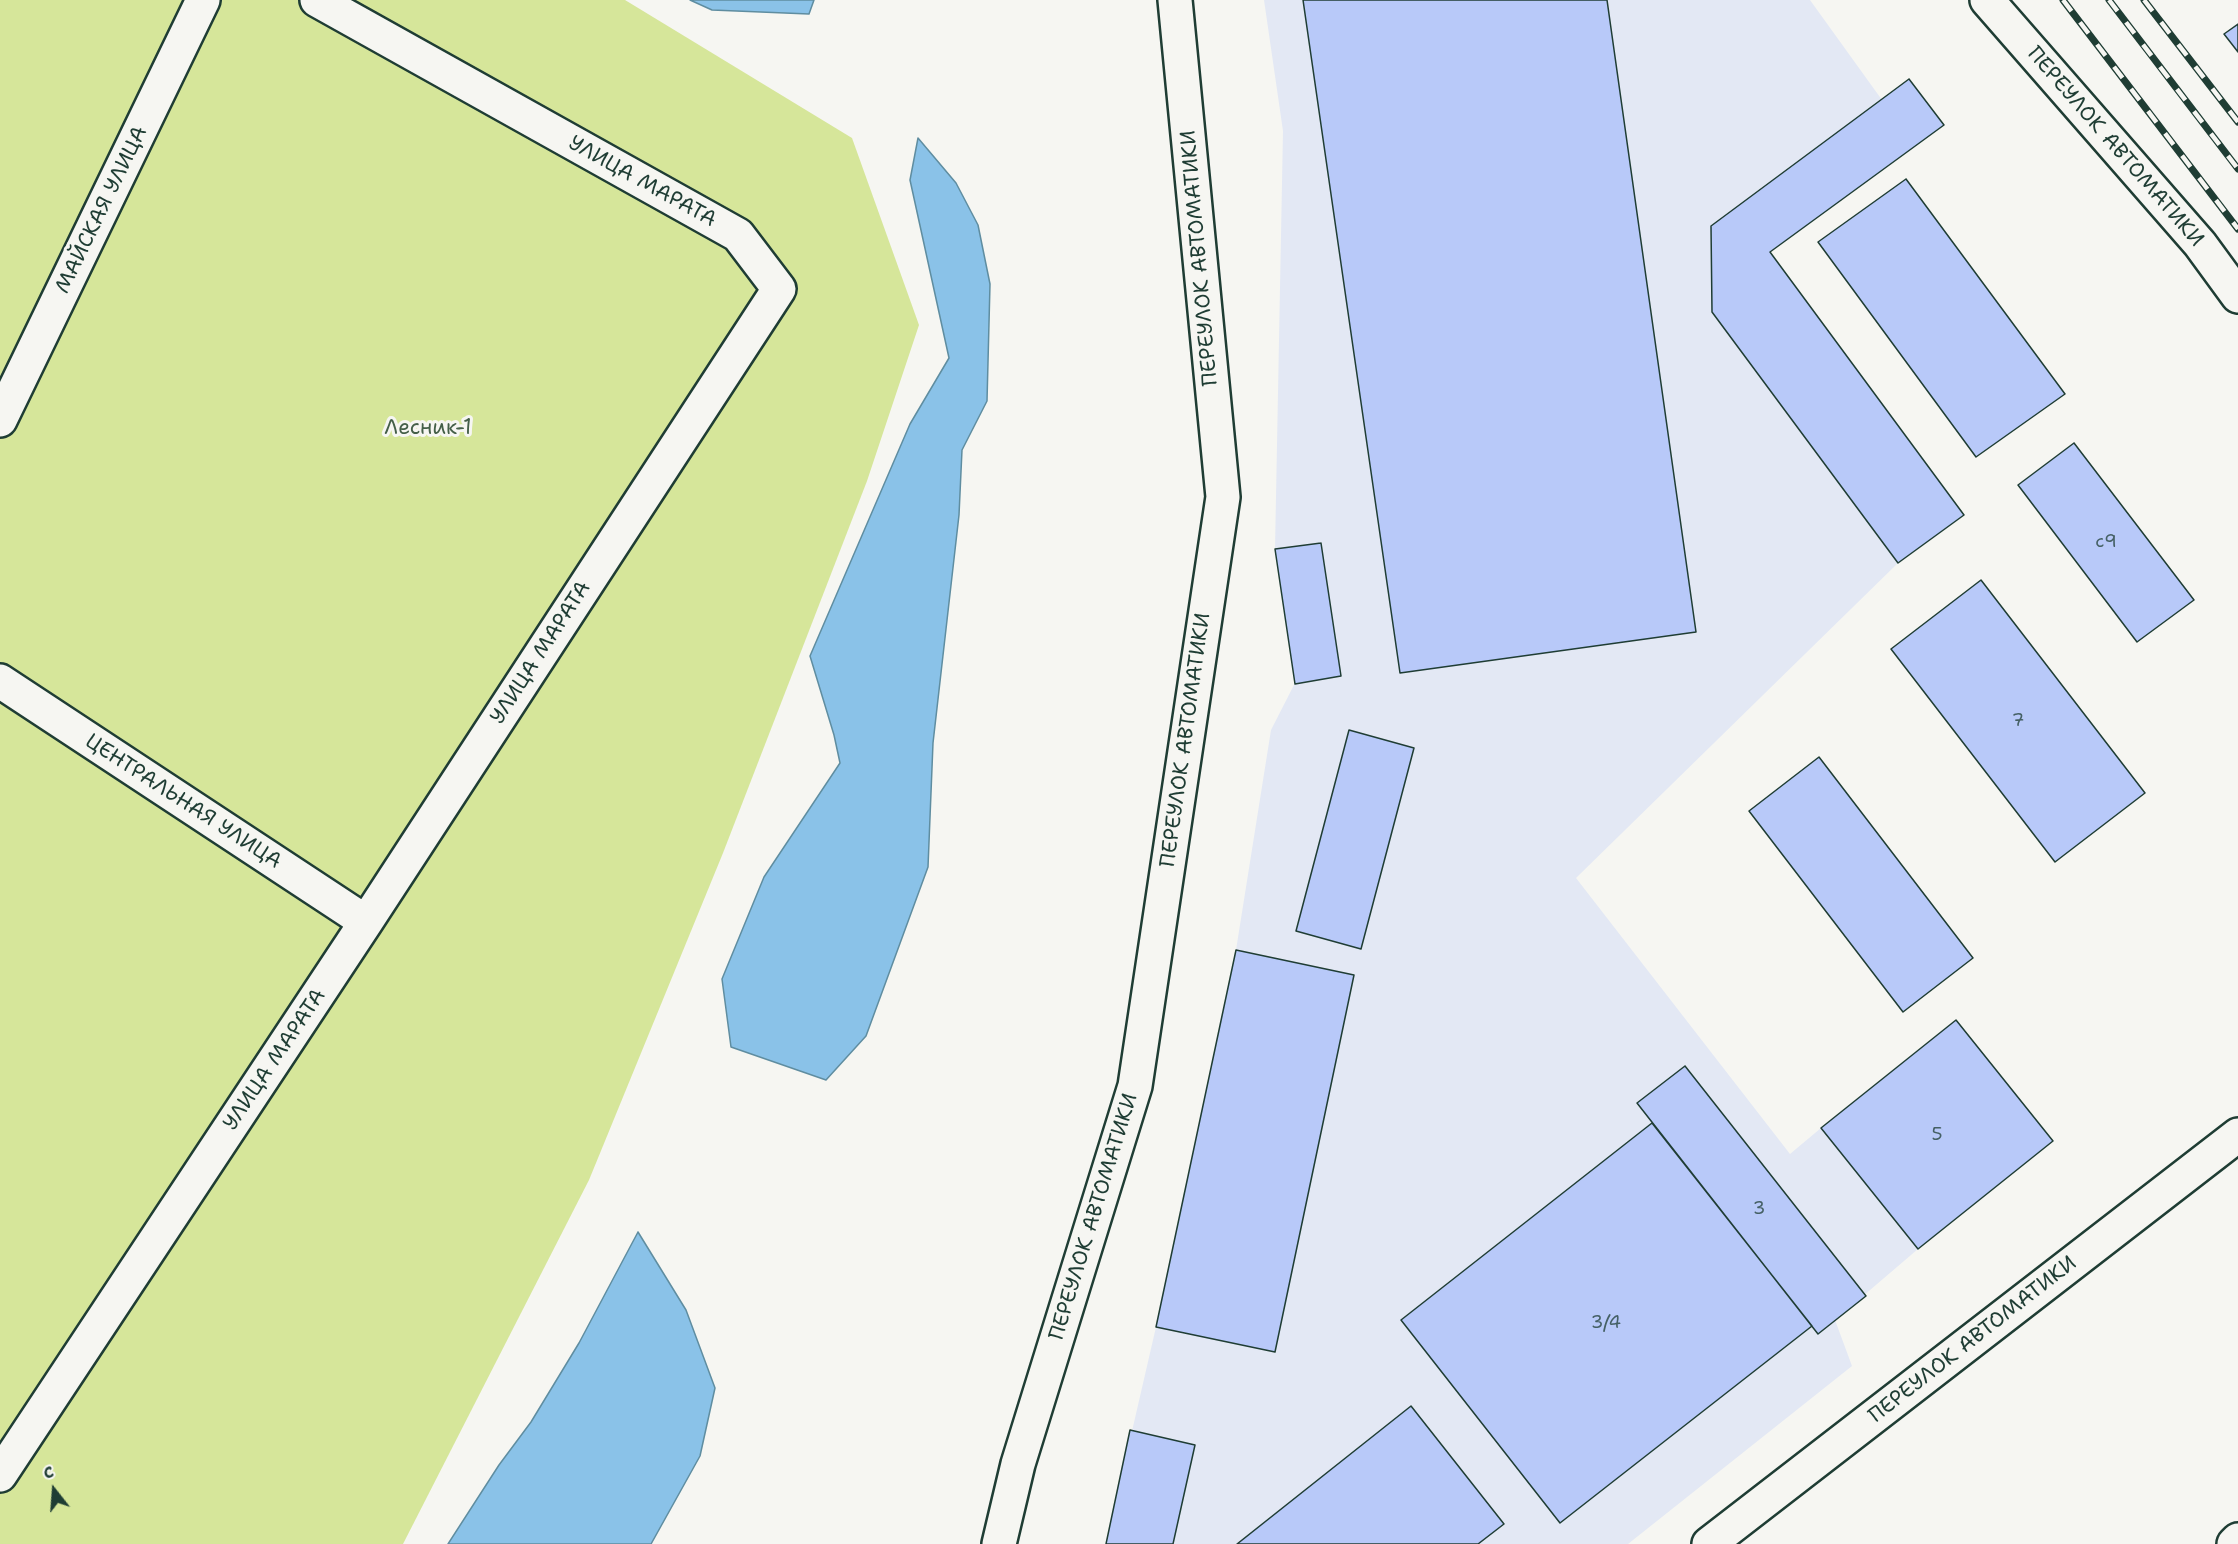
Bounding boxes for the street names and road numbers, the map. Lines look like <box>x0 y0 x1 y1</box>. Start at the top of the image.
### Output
street label: ПЕРЕУЛОК АВТОМАТИКИ <box>2021 42 2209 252</box>
street label: МАЙСКАЯ УЛИЦА <box>51 122 153 298</box>
street label: ПЕРЕУЛОК АВТОМАТИКИ <box>1176 129 1224 387</box>
street label: УЛИЦА МАРАТА <box>564 131 720 233</box>
street label: УЛИЦА МАРАТА <box>485 577 597 729</box>
street label: ПЕРЕУЛОК АВТОМАТИКИ <box>1156 611 1216 869</box>
street label: ЦЕНТРАЛЬНАЯ УЛИЦА <box>80 729 286 875</box>
street label: УЛИЦА МАРАТА <box>218 985 332 1135</box>
street label: ПЕРЕУЛОК АВТОМАТИКИ <box>1044 1091 1144 1343</box>
street label: ПЕРЕУЛОК АВТОМАТИКИ <box>1864 1251 2082 1429</box>

